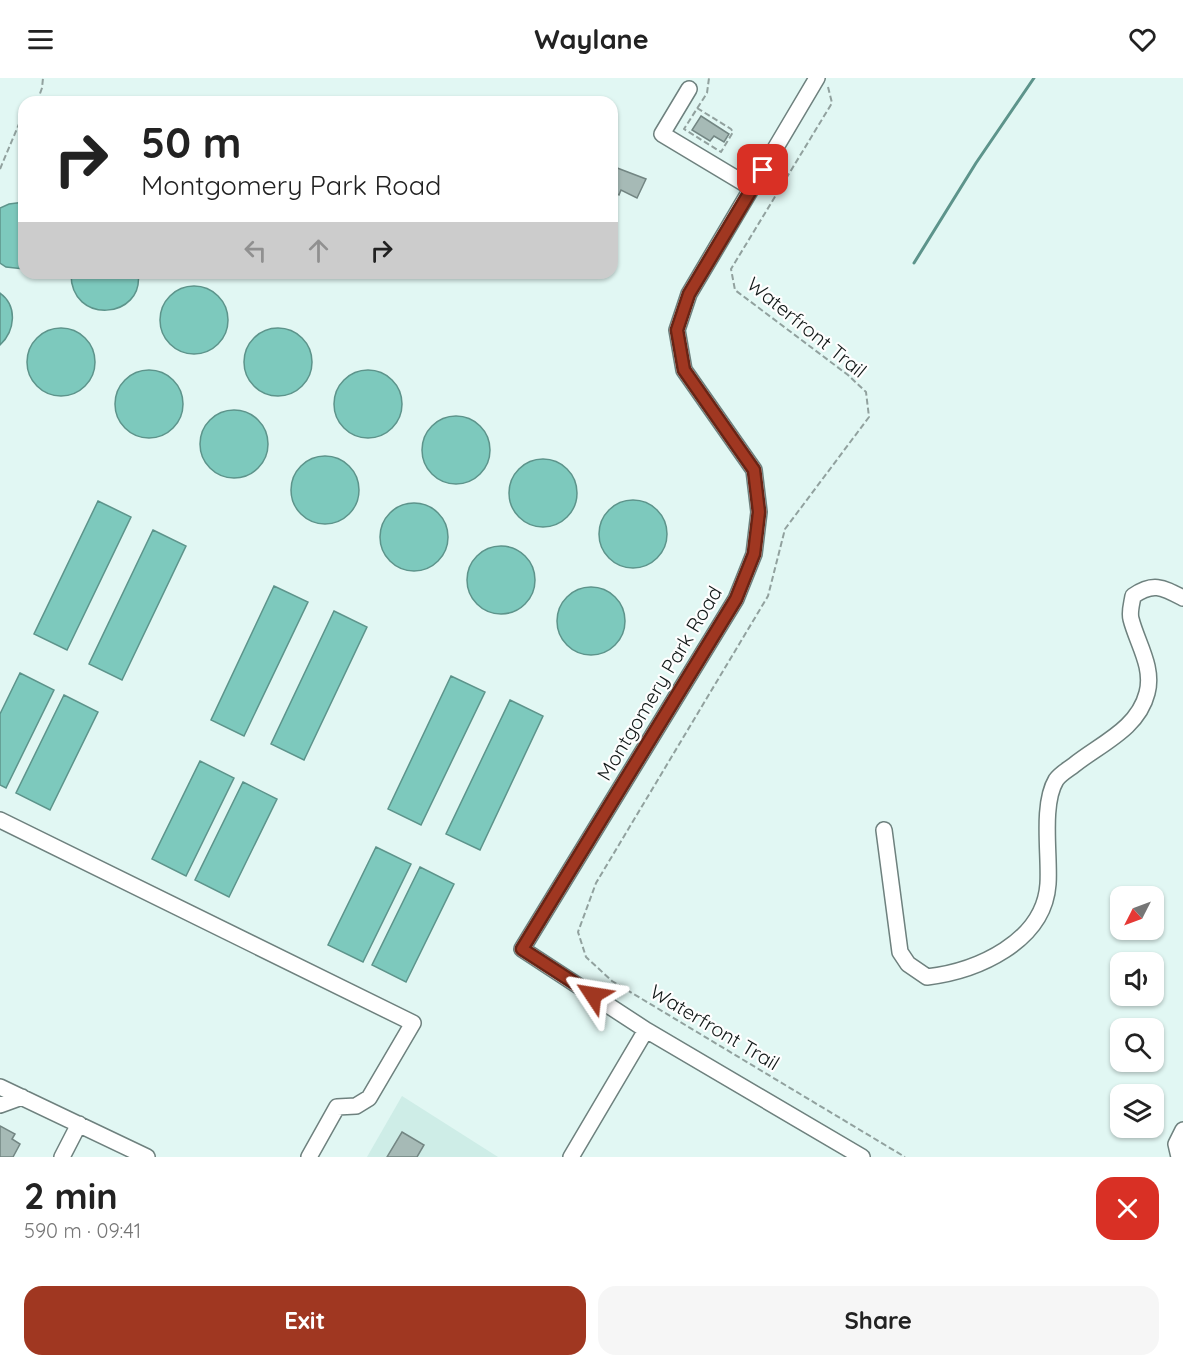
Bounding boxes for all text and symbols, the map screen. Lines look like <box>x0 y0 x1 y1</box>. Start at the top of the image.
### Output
text: Waylane <box>534 22 649 56</box>
icon: menu <box>24 23 57 56</box>
icon: heart <box>1126 23 1159 56</box>
text: 50 m <box>141 116 241 169</box>
icon: right <box>42 120 120 198</box>
pin <box>737 144 788 195</box>
icon: arrive <box>746 153 779 186</box>
text: Montgomery Park Road <box>141 168 441 202</box>
icon: left <box>239 234 272 267</box>
icon: ahead <box>302 234 335 267</box>
icon: right <box>365 234 398 267</box>
street label: Waterfront Trail <box>742 271 872 383</box>
street label: Montgomery Park Road <box>591 581 727 785</box>
north arrow <box>1110 886 1164 940</box>
map controls <box>1110 886 1164 1138</box>
button: sound <box>1110 952 1164 1006</box>
position arrow <box>561 963 625 1027</box>
street label: Waterfront Trail <box>646 979 784 1075</box>
button: search <box>1110 1018 1164 1072</box>
button: layers <box>1110 1084 1164 1138</box>
text: 2 min <box>24 1173 118 1218</box>
button: close <box>1096 1177 1159 1240</box>
text: 590 m · 09:41 <box>24 1218 141 1243</box>
button: Exit <box>24 1286 586 1355</box>
button: Share <box>598 1286 1159 1355</box>

